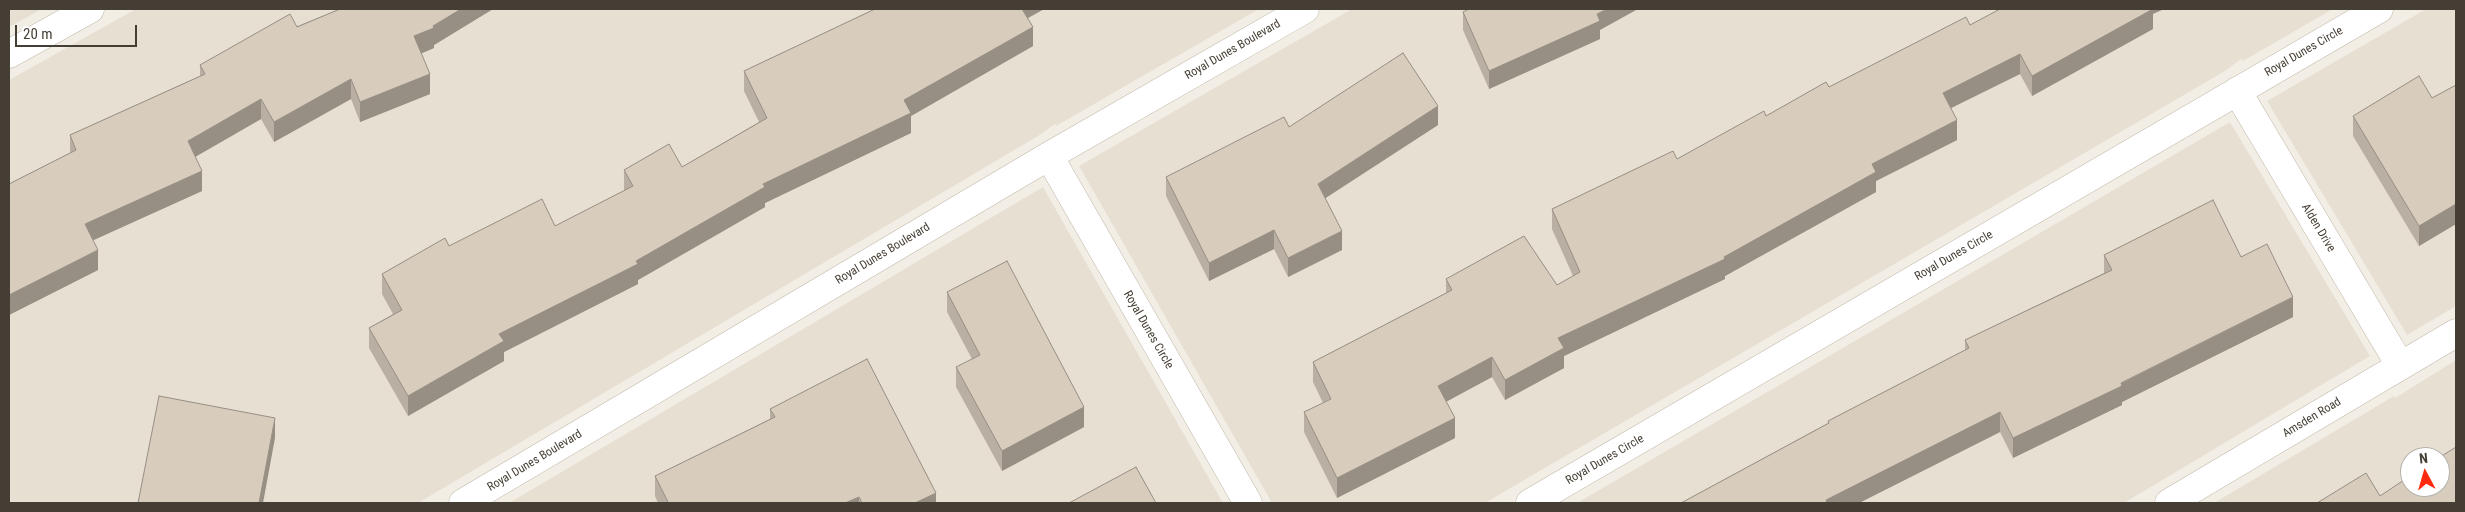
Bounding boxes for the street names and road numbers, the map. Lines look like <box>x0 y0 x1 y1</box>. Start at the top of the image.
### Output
street label: Royal Dunes Boulevard <box>1183 17 1283 83</box>
street label: Royal Dunes Circle <box>2262 24 2346 80</box>
street label: Alden Drive <box>2298 201 2338 255</box>
street label: Royal Dunes Boulevard <box>833 220 933 288</box>
street label: Royal Dunes Circle <box>1912 228 1996 284</box>
street label: Royal Dunes Circle <box>1120 288 1176 372</box>
street label: Amsden Road <box>2280 395 2344 441</box>
street label: Royal Dunes Boulevard <box>485 427 585 495</box>
street label: Royal Dunes Circle <box>1563 432 1647 488</box>

